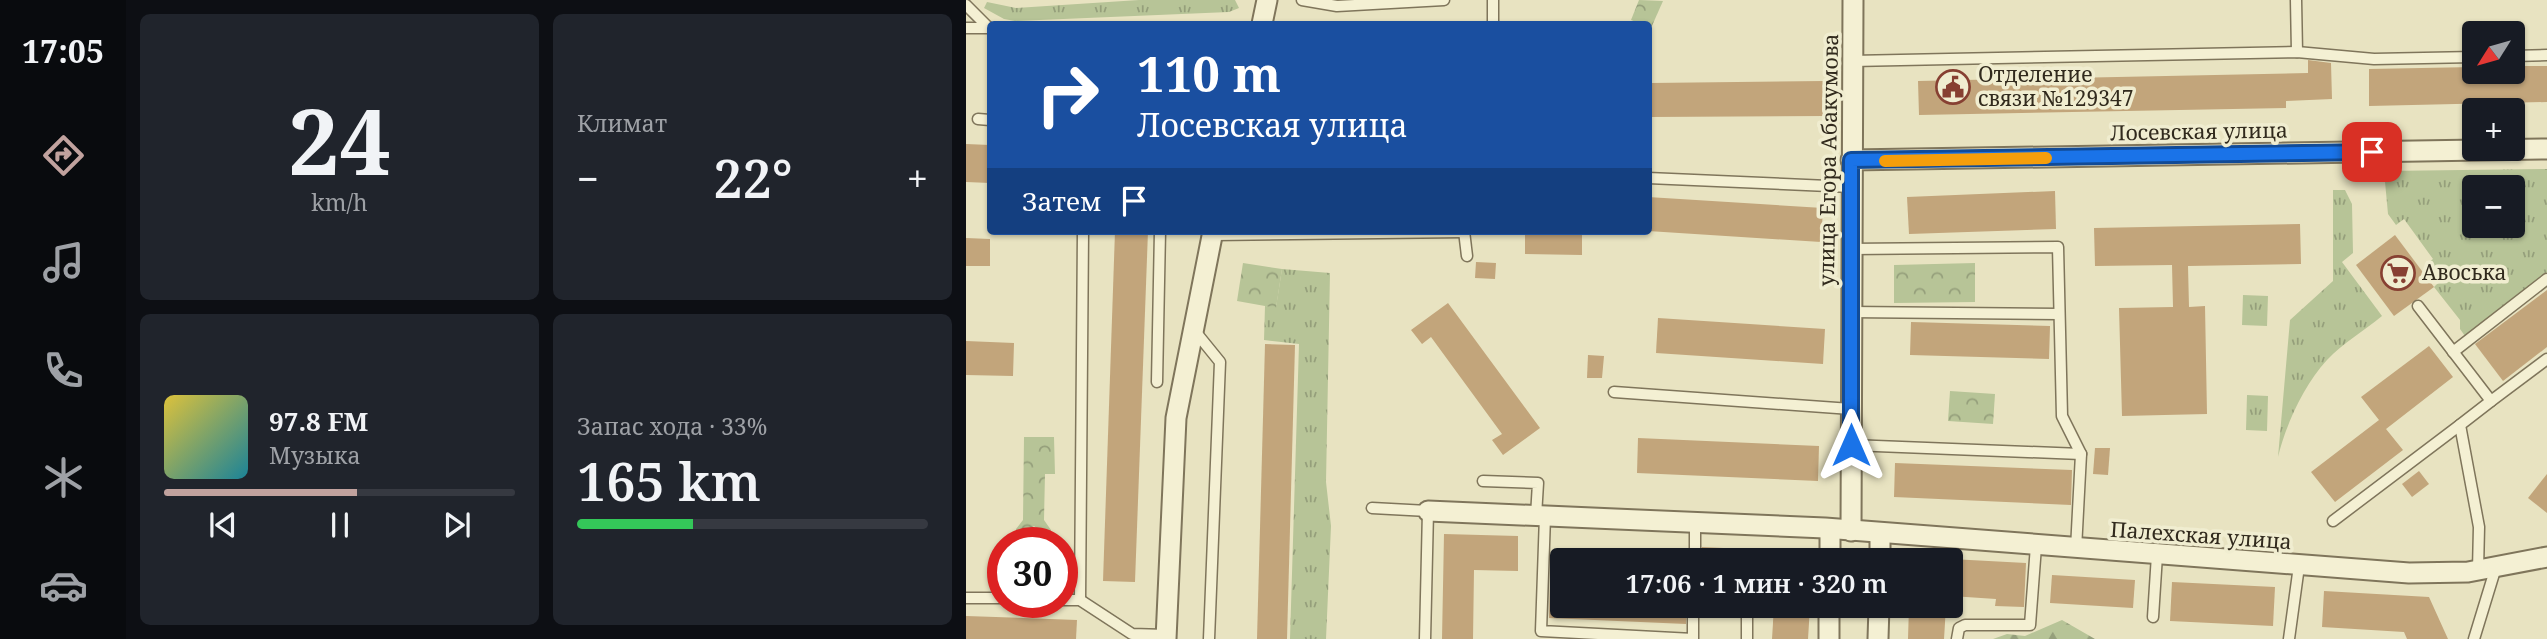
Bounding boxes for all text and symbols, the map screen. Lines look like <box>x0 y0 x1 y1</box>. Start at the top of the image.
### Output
north arrow <box>2462 21 2525 84</box>
map controls <box>2462 21 2525 238</box>
text: 17:05 <box>22 29 104 72</box>
street label: улица Егора Абакумова <box>1812 33 1844 287</box>
text: 110 m <box>1137 40 1281 106</box>
icon: right <box>1022 49 1113 140</box>
place label: Отделение связи №129347 <box>1978 60 2134 112</box>
public building icon: Отделение связи №129347 <box>1934 68 1972 106</box>
text: 24 <box>288 78 391 202</box>
button: + <box>2462 98 2525 161</box>
text: Лосевская улица <box>1137 103 1408 146</box>
text: Климат <box>577 107 667 139</box>
street label: Лосевская улица <box>2110 115 2288 147</box>
pin <box>2342 122 2402 182</box>
icon: directions <box>39 131 88 180</box>
icon: arrive <box>2353 133 2391 171</box>
text: 22° <box>713 142 793 213</box>
text: − <box>577 152 599 204</box>
text: + <box>907 152 928 204</box>
button: − <box>2462 175 2525 238</box>
icon: arrive <box>1115 182 1153 220</box>
text: Затем <box>1022 183 1101 219</box>
text: km/h <box>311 186 368 218</box>
icon: music <box>39 238 88 287</box>
supermarket icon: Авоська <box>2379 254 2417 292</box>
place label: Авоська <box>2422 258 2507 286</box>
icon: phone <box>39 346 88 395</box>
text: 97.8 FM <box>269 403 368 439</box>
position arrow <box>1814 408 1888 482</box>
text: Запас хода · 33% <box>577 410 767 442</box>
text: Музыка <box>269 439 361 471</box>
text: 165 km <box>577 445 761 516</box>
icon: climate <box>39 453 88 502</box>
icon: previous <box>204 506 242 544</box>
icon: pause <box>321 506 359 544</box>
icon: next <box>438 506 476 544</box>
street label: Палехская улица <box>2109 515 2293 555</box>
speed limit sign: 30 <box>987 527 1078 618</box>
icon: car <box>39 561 88 610</box>
text: 17:06 · 1 мин · 320 m <box>1625 565 1888 601</box>

